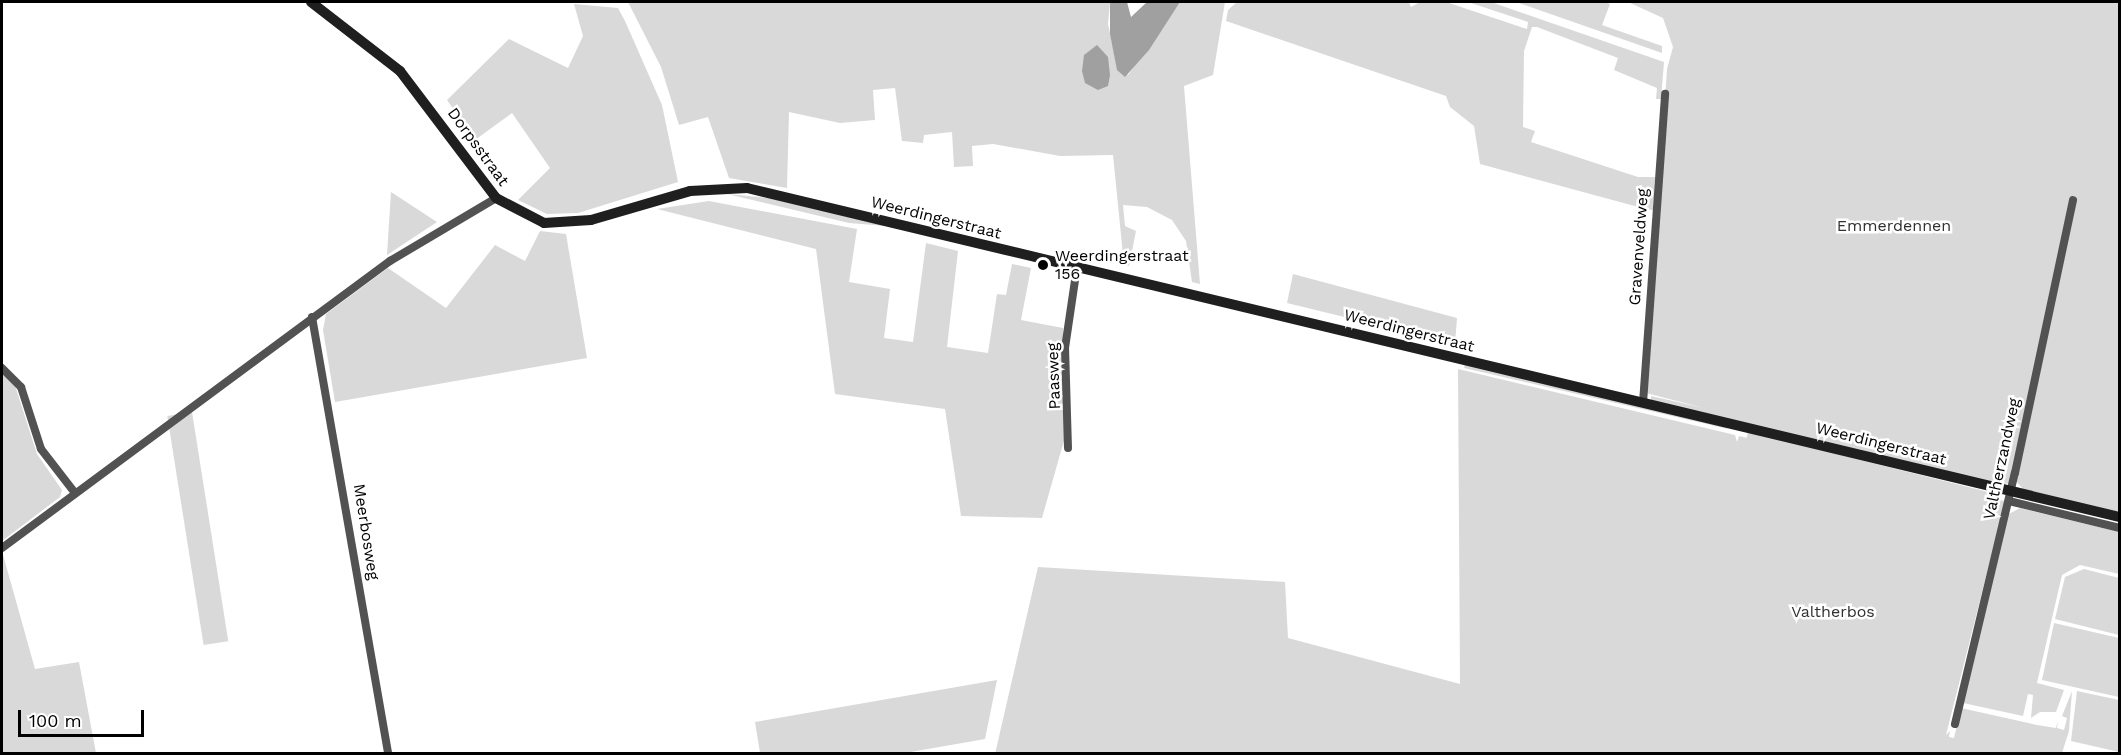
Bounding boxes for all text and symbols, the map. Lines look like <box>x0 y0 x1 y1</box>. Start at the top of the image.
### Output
street label: Dorpsstraat <box>443 104 513 190</box>
street label: Gravenveldweg <box>1625 188 1653 306</box>
street label: Weerdingerstraat <box>869 193 1003 243</box>
park label: Emmerdennen <box>1837 216 1951 236</box>
place label: Weerdingerstraat 156 <box>1055 246 1189 284</box>
marker: Weerdingerstraat 156 <box>1036 258 1050 272</box>
street label: Weerdingerstraat <box>1342 306 1476 356</box>
street label: Paasweg <box>1043 342 1065 410</box>
street label: Valtherzandweg <box>1980 396 2024 522</box>
street label: Weerdingerstraat <box>1814 419 1948 469</box>
street label: Meerbosweg <box>349 483 383 581</box>
park label: Valtherbos <box>1791 602 1875 622</box>
scale bar <box>21 698 147 736</box>
text: 100 m <box>29 710 82 731</box>

